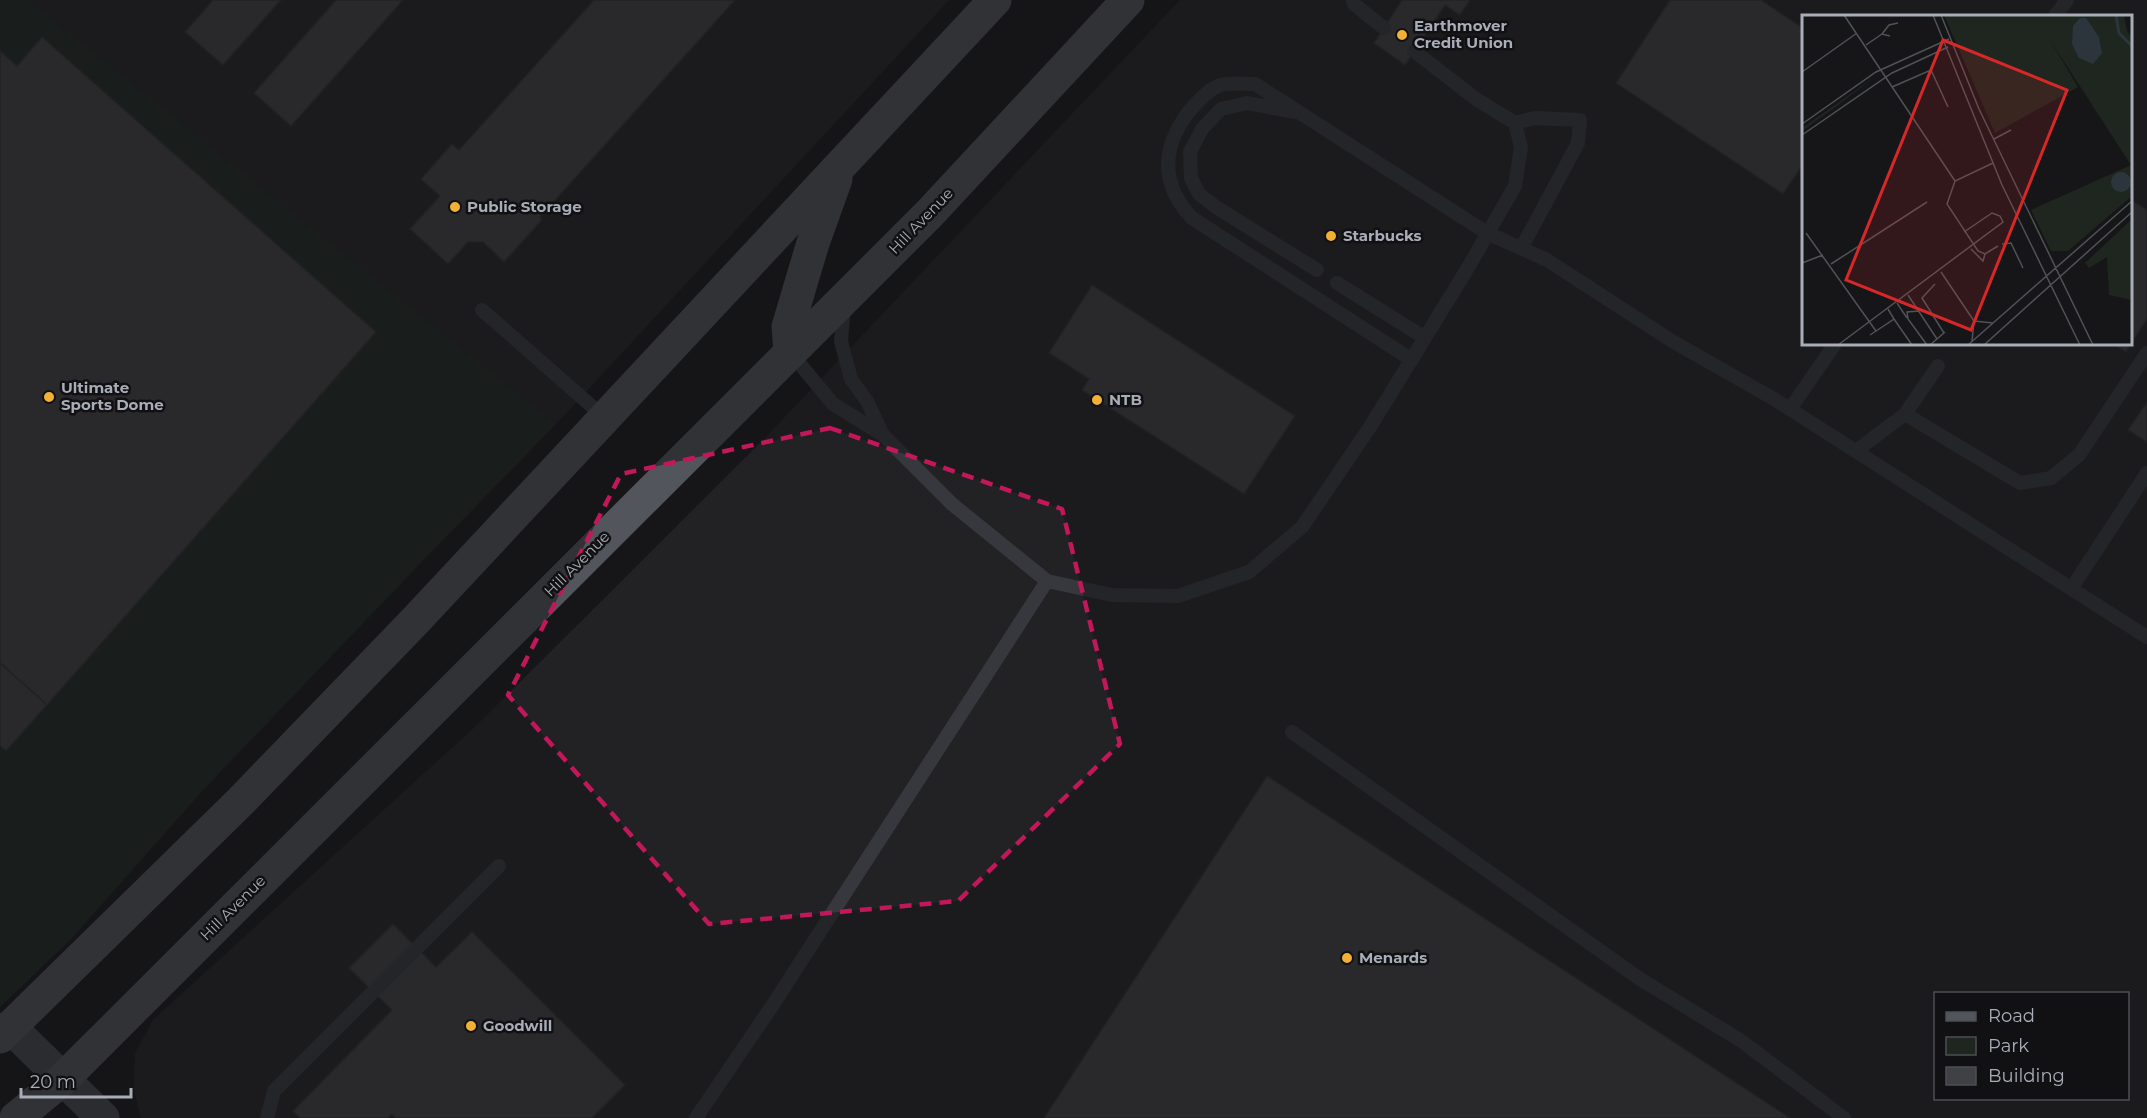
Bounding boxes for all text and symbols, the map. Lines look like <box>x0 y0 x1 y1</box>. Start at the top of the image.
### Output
inset map <box>1802 15 2132 345</box>
place label: Earthmover Credit Union <box>1414 16 1513 52</box>
marker: Earthmover Credit Union <box>1395 28 1409 42</box>
street label: Hill Avenue <box>884 184 957 258</box>
place label: Public Storage <box>467 197 582 216</box>
marker: Public Storage <box>448 200 462 214</box>
place label: Starbucks <box>1343 226 1422 245</box>
marker: Starbucks <box>1324 229 1338 243</box>
place label: Ultimate Sports Dome <box>61 378 164 414</box>
marker: Ultimate Sports Dome <box>42 390 56 404</box>
place label: NTB <box>1109 390 1142 409</box>
marker: NTB <box>1090 393 1104 407</box>
street label: Hill Avenue <box>540 527 613 600</box>
street label: Hill Avenue <box>196 871 269 944</box>
place label: Menards <box>1359 948 1427 967</box>
marker: Menards <box>1340 951 1354 965</box>
legend <box>1934 992 2129 1100</box>
text: Road <box>1988 1005 2035 1027</box>
place label: Goodwill <box>483 1016 552 1035</box>
marker: Goodwill <box>464 1019 478 1033</box>
text: Park <box>1988 1035 2029 1057</box>
scale bar <box>21 1061 130 1099</box>
text: Building <box>1988 1065 2065 1087</box>
text: 20 m <box>30 1071 76 1093</box>

